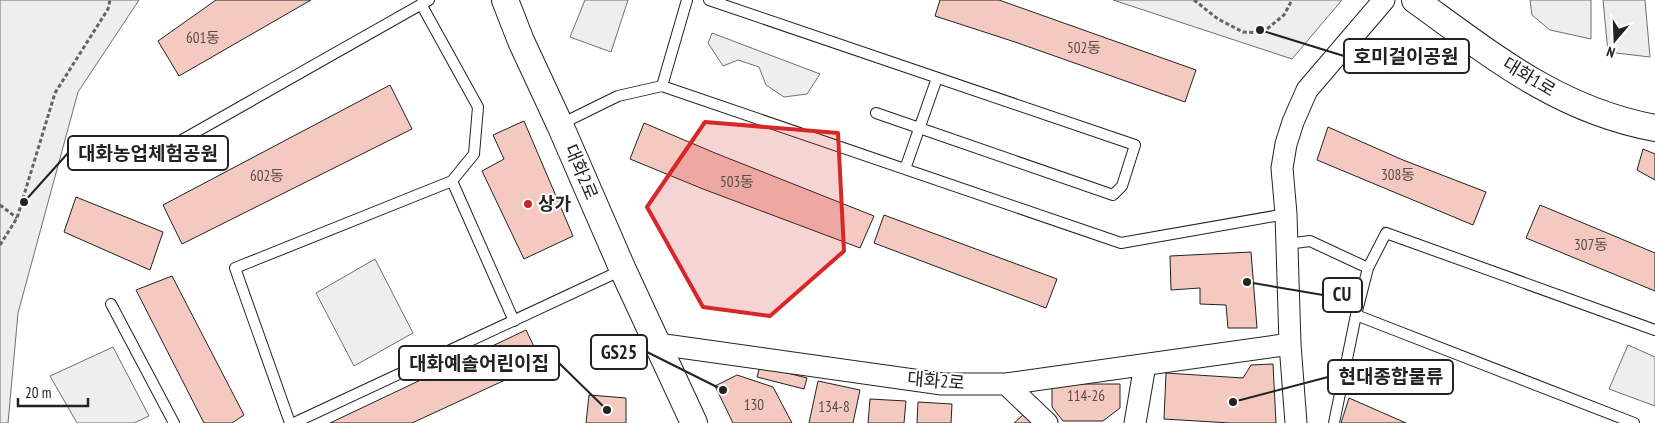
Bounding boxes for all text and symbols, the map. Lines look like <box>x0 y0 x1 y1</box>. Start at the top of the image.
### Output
north arrow <box>1590 15 1640 65</box>
house number: 601동 <box>186 28 220 47</box>
house number: 502동 <box>1067 38 1101 57</box>
callout: 호미걸이공원 <box>1344 39 1469 73</box>
text: N <box>1604 43 1617 62</box>
text: 호미걸이공원 <box>1354 44 1458 68</box>
street label: 대화1로 <box>1499 52 1560 101</box>
callout: 대화농업체험공원 <box>68 136 228 170</box>
text: 대화농업체험공원 <box>78 141 218 165</box>
street label: 대화2로 <box>560 141 603 203</box>
house number: 308동 <box>1381 165 1415 184</box>
house number: 602동 <box>250 166 284 185</box>
house number: 503동 <box>720 172 754 191</box>
place label: 상가 <box>538 192 572 215</box>
marker: 상가 <box>522 198 534 210</box>
house number: 307동 <box>1574 235 1608 254</box>
callout: CU <box>1323 278 1362 312</box>
text: CU <box>1333 282 1351 306</box>
callout: GS25 <box>591 335 647 369</box>
text: GS25 <box>601 340 637 364</box>
callout: 대화예솔어린이집 <box>399 346 559 380</box>
text: 대화예솔어린이집 <box>409 351 549 375</box>
callout: 현대종합물류 <box>1328 360 1453 394</box>
text: 현대종합물류 <box>1339 364 1443 388</box>
street label: 대화2로 <box>906 367 966 394</box>
scale bar <box>18 376 88 408</box>
text: 20 m <box>25 383 51 402</box>
house number: 114-26 <box>1067 386 1105 405</box>
house number: 130 <box>744 395 764 414</box>
house number: 134-8 <box>818 397 850 416</box>

